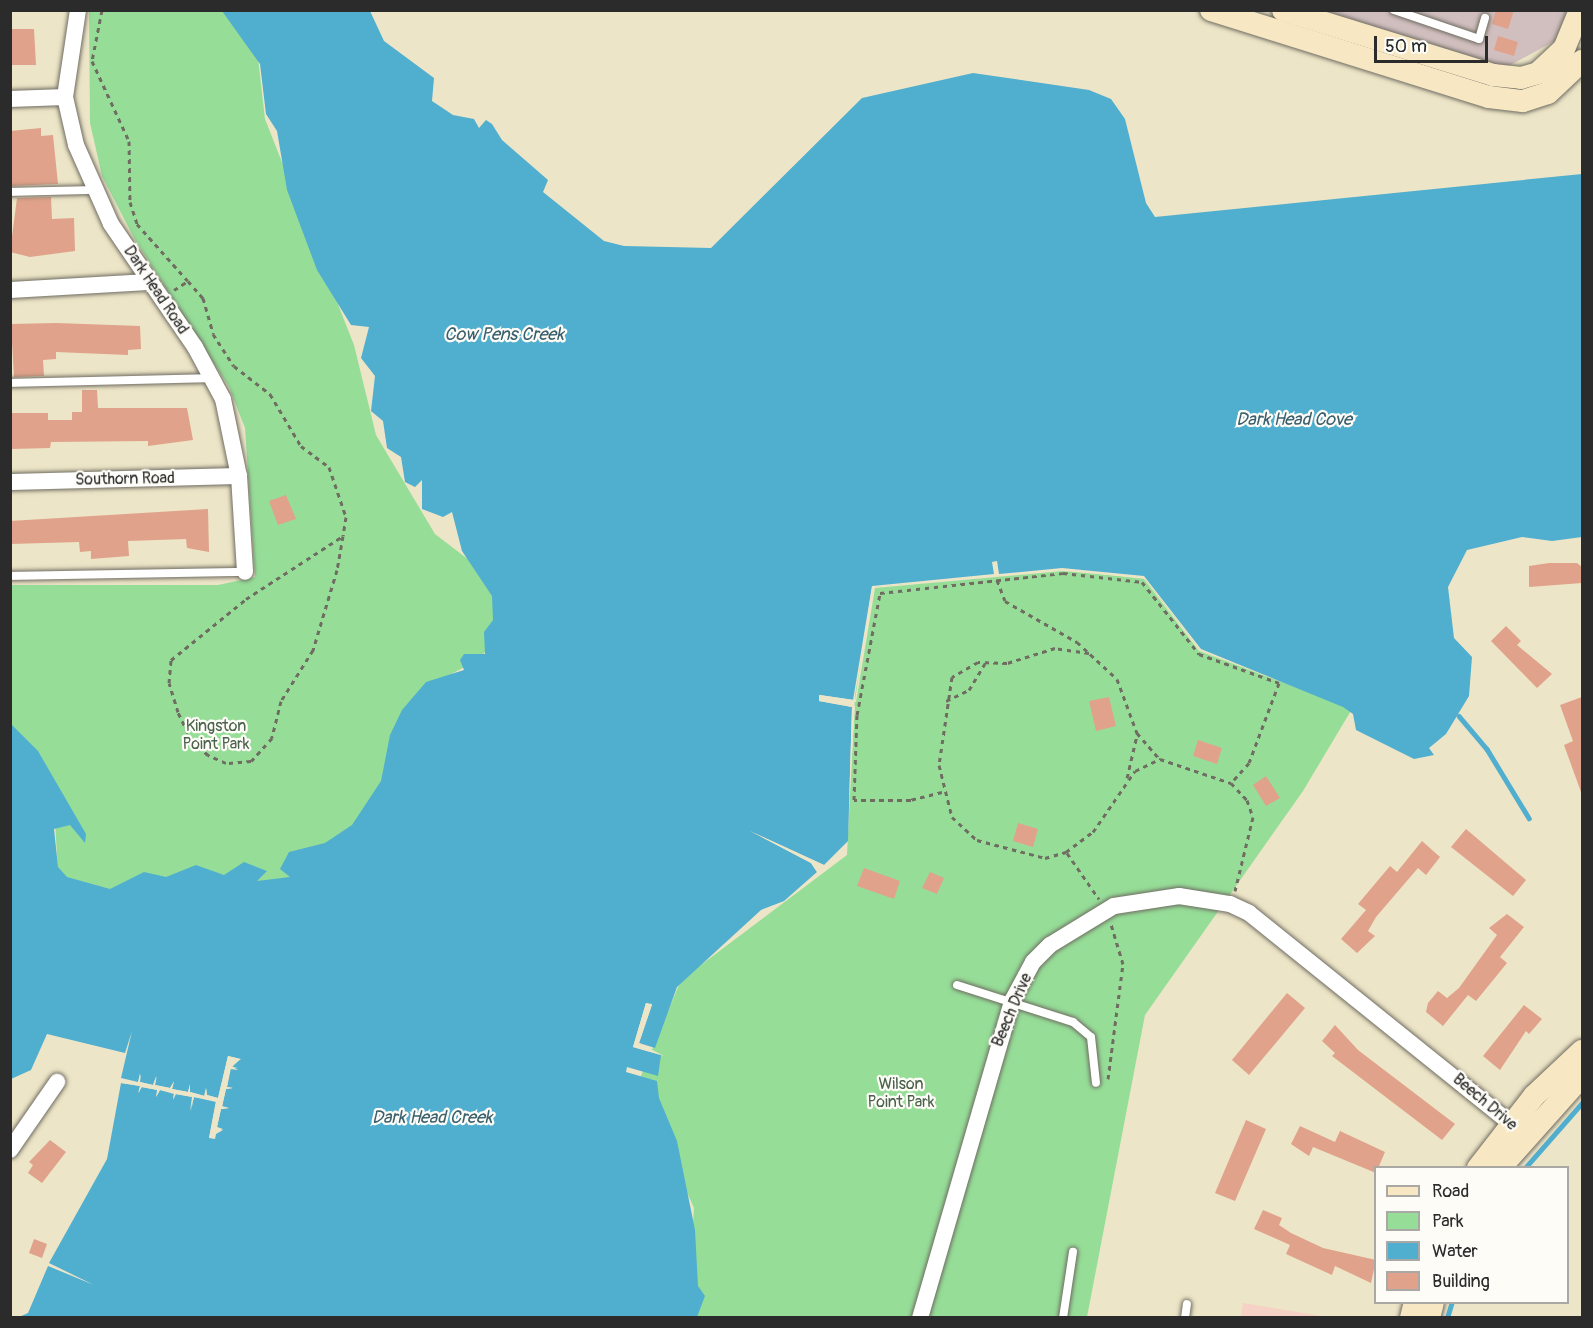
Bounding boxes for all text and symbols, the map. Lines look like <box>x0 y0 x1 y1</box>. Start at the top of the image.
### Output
scale bar <box>1377 24 1491 62</box>
text: 50 m <box>1385 35 1427 58</box>
street label: Dark Head Road <box>119 242 193 338</box>
water label: Cow Pens Creek <box>444 324 564 346</box>
water label: Dark Head Cove <box>1236 409 1352 431</box>
street label: Southorn Road <box>75 469 175 489</box>
park label: Kingston Point Park <box>183 716 249 754</box>
street label: Beech Drive <box>988 970 1036 1050</box>
street label: Beech Drive <box>1449 1070 1521 1134</box>
park label: Wilson Point Park <box>868 1074 934 1112</box>
water label: Dark Head Creek <box>372 1107 492 1129</box>
legend <box>1374 1166 1569 1304</box>
text: Road <box>1432 1180 1469 1203</box>
text: Park <box>1432 1210 1464 1233</box>
text: Water <box>1432 1240 1478 1263</box>
text: Building <box>1432 1270 1490 1293</box>

